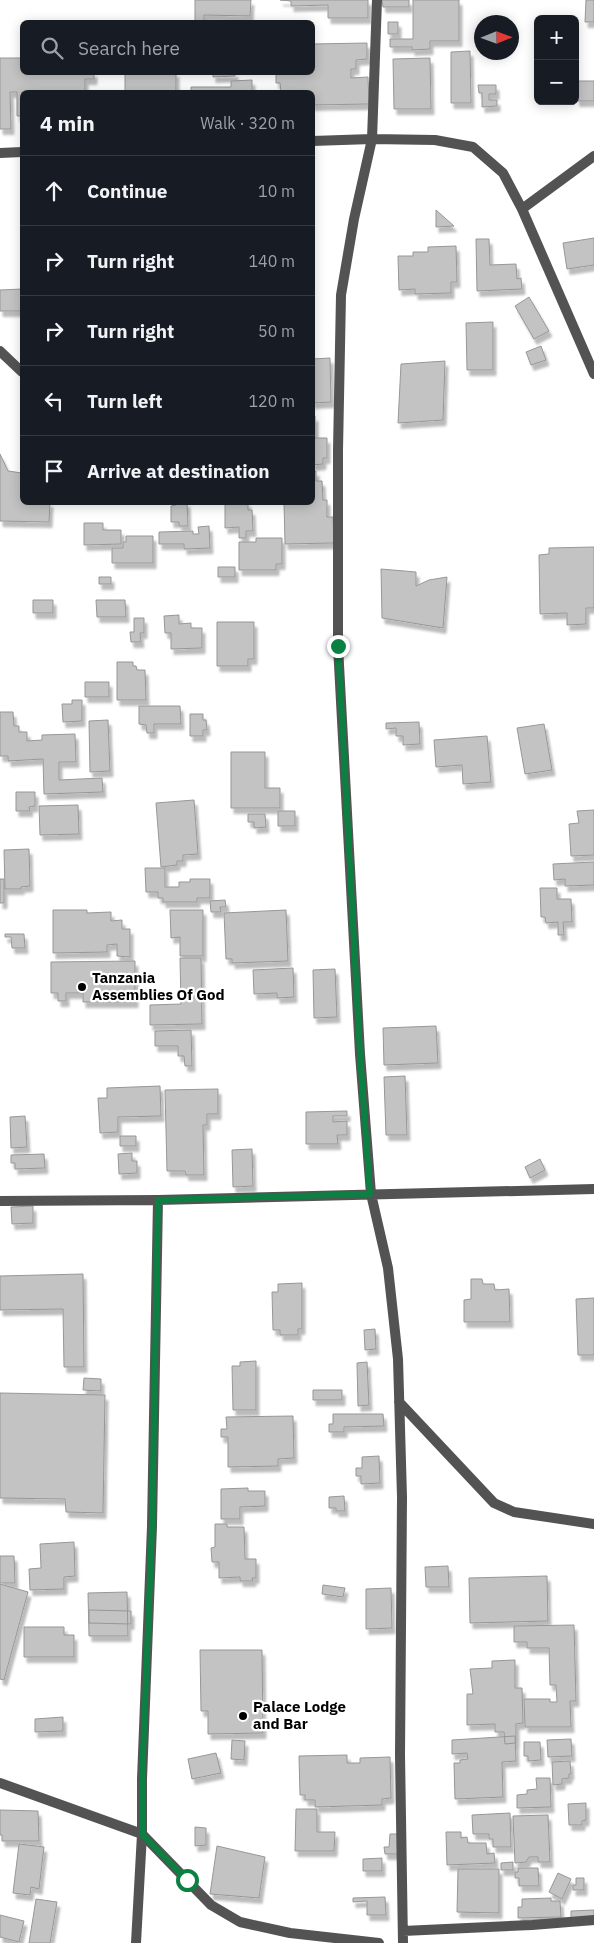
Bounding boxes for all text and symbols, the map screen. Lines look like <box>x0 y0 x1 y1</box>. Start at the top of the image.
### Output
north arrow <box>474 15 519 60</box>
map controls <box>534 15 579 105</box>
button: + <box>534 15 579 60</box>
search box <box>20 20 315 75</box>
icon: search <box>38 34 66 62</box>
text: Search here <box>78 36 180 60</box>
button: − <box>534 60 579 105</box>
text: 4 min <box>40 109 95 137</box>
text: Walk · 320 m <box>200 113 295 133</box>
icon: ahead <box>40 177 68 205</box>
text: Continue <box>87 179 167 203</box>
text: 10 m <box>258 181 295 201</box>
icon: right <box>40 247 68 275</box>
text: Turn right <box>87 249 174 273</box>
text: 140 m <box>248 251 295 271</box>
icon: right <box>40 317 68 345</box>
text: Turn right <box>87 319 174 343</box>
text: 50 m <box>258 321 295 341</box>
icon: left <box>40 387 68 415</box>
text: Turn left <box>87 389 163 413</box>
text: 120 m <box>248 391 295 411</box>
icon: arrive <box>40 457 68 485</box>
text: Arrive at destination <box>87 459 270 483</box>
route end <box>327 635 350 658</box>
place label: Tanzania Assemblies Of God <box>92 968 225 1004</box>
marker: Tanzania Assemblies Of God <box>76 981 88 993</box>
place label: Palace Lodge and Bar <box>253 1697 346 1733</box>
marker: Palace Lodge and Bar <box>237 1710 249 1722</box>
route start <box>176 1869 199 1892</box>

